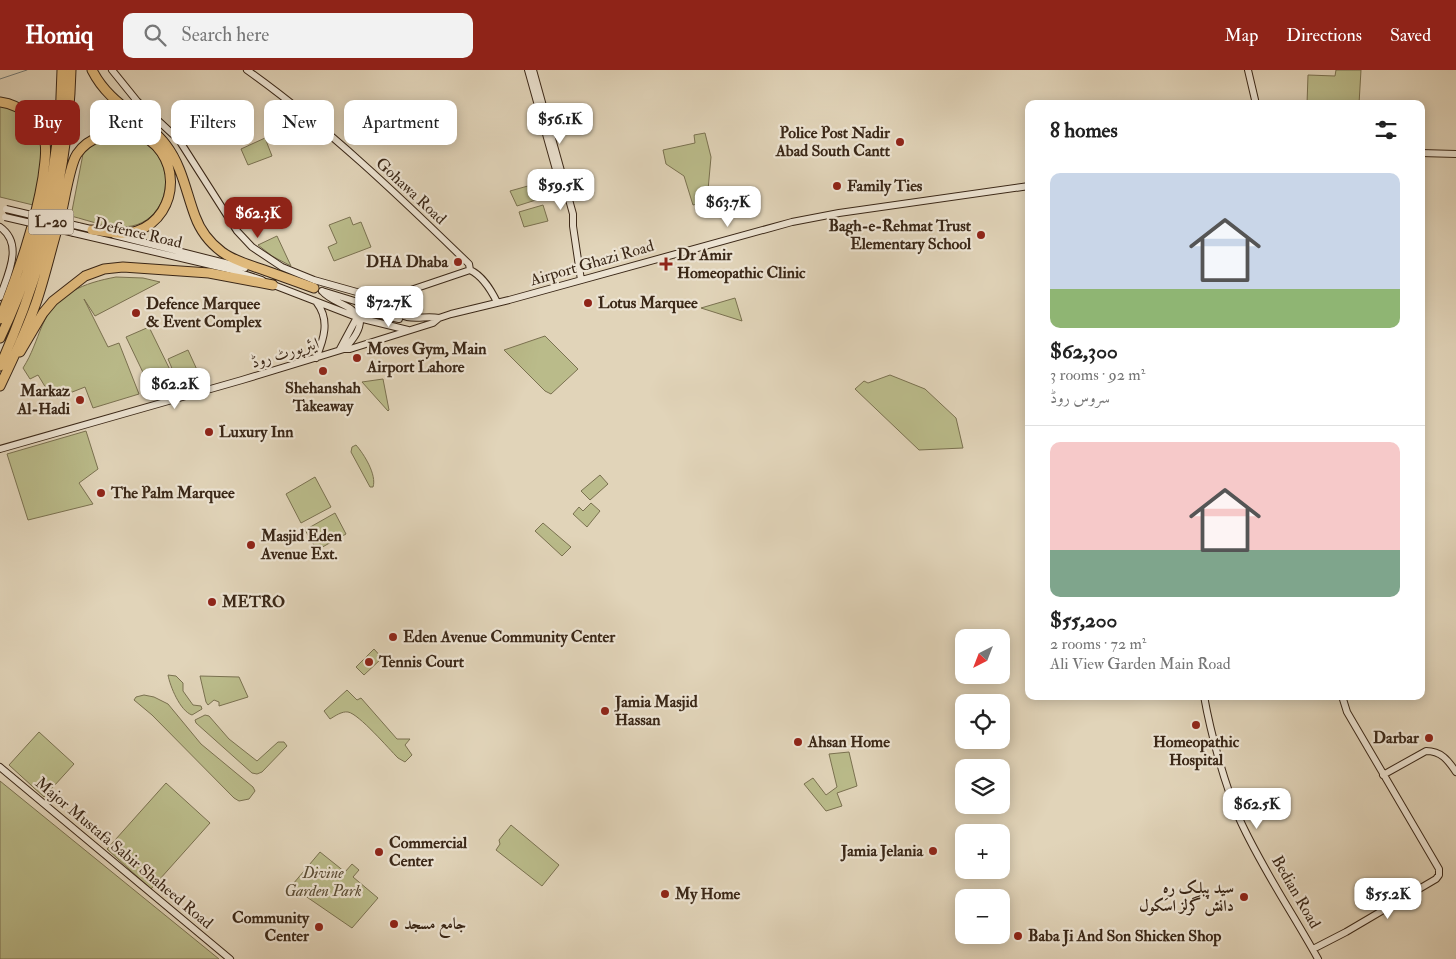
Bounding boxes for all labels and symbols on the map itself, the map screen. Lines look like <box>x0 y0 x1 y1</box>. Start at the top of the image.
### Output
pin: $56.1K <box>519 102 601 145</box>
place label: Police Post Nadir Abad South Cantt <box>775 123 891 161</box>
marker: Police Post Nadir Abad South Cantt <box>894 136 906 148</box>
street label: Gohawa Road <box>372 153 450 229</box>
pin: $59.5K <box>520 168 602 211</box>
place label: Family Ties <box>847 176 923 197</box>
marker: Family Ties <box>831 180 843 192</box>
pin: $63.7K <box>687 186 769 228</box>
pin: $62.3K <box>217 196 299 239</box>
road number: L-20 <box>28 210 74 234</box>
street label: Defence Road <box>92 213 184 253</box>
place label: Bagh-e-Rehmat Trust Elementary School <box>828 216 972 255</box>
marker: Bagh-e-Rehmat Trust Elementary School <box>975 229 987 241</box>
street label: Airport Ghazi Road <box>527 236 657 291</box>
place label: Dr Amir Homeopathic Clinic <box>677 245 806 284</box>
place label: DHA Dhaba <box>366 252 448 272</box>
marker: DHA Dhaba <box>452 256 464 268</box>
marker: Dr Amir Homeopathic Clinic <box>659 257 673 271</box>
pin: $72.7K <box>348 286 430 328</box>
place label: Lotus Marquee <box>598 293 698 314</box>
place label: Defence Marquee & Event Complex <box>146 294 263 333</box>
marker: Lotus Marquee <box>582 297 594 309</box>
marker: Defence Marquee & Event Complex <box>130 307 142 319</box>
street label: ایئرپورٹ روڈ <box>249 333 322 374</box>
place label: Moves Gym, Main Airport Lahore <box>366 339 487 378</box>
marker: Moves Gym, Main Airport Lahore <box>351 352 363 364</box>
marker: Shehanshah Takeaway <box>317 365 329 377</box>
pin: $62.2K <box>134 368 216 410</box>
place label: Shehanshah Takeaway <box>285 378 362 417</box>
place label: Markaz Al-Hadi <box>16 381 71 419</box>
marker: Markaz Al-Hadi <box>74 394 86 406</box>
place label: Luxury Inn <box>219 422 294 443</box>
marker: Luxury Inn <box>203 426 215 438</box>
place label: The Palm Marquee <box>110 483 235 504</box>
marker: The Palm Marquee <box>95 487 107 499</box>
place label: Masjid Eden Avenue Ext. <box>260 526 343 564</box>
marker: Masjid Eden Avenue Ext. <box>245 539 257 551</box>
place label: METRO <box>221 592 285 612</box>
marker: METRO <box>206 596 218 608</box>
place label: Eden Avenue Community Center <box>403 627 616 648</box>
north arrow <box>955 629 1010 684</box>
marker: Eden Avenue Community Center <box>387 631 399 643</box>
place label: Tennis Court <box>378 652 465 672</box>
marker: Tennis Court <box>363 656 375 668</box>
place label: Jamia Masjid Hassan <box>614 692 698 730</box>
marker: Jamia Masjid Hassan <box>599 705 611 717</box>
marker: Homeopathic Hospital <box>1190 719 1202 731</box>
place label: Darbar <box>1373 728 1420 748</box>
place label: Ahsan Home <box>807 732 890 752</box>
place label: Homeopathic Hospital <box>1153 732 1240 771</box>
marker: Darbar <box>1423 732 1435 744</box>
marker: Ahsan Home <box>792 736 804 748</box>
street label: Major Mustafa Sabir Shaheed Road <box>31 773 217 933</box>
pin: $62.5K <box>1216 788 1298 830</box>
place label: Commercial Center <box>389 833 468 871</box>
place label: Jamia Jelania <box>840 841 923 862</box>
marker: Jamia Jelania <box>927 845 939 857</box>
marker: Commercial Center <box>373 846 385 858</box>
street label: Bedian Road <box>1267 852 1325 932</box>
park label: Divine Garden Park <box>284 863 362 901</box>
place label: سید پبلک رہِ دانش گرلز اسکول <box>1139 878 1234 917</box>
pin: $55.2K <box>1347 878 1429 920</box>
place label: My Home <box>674 884 741 905</box>
marker: My Home <box>659 888 671 900</box>
marker: سید پبلک رہِ دانش گرلز اسکول <box>1238 891 1250 903</box>
place label: Community Center <box>232 908 310 946</box>
place label: جامع مسجد <box>404 914 467 939</box>
marker: جامع مسجد <box>388 918 400 930</box>
marker: Community Center <box>313 921 325 933</box>
place label: Baba Ji And Son Shicken Shop <box>1028 926 1221 947</box>
marker: Baba Ji And Son Shicken Shop <box>1012 930 1024 942</box>

